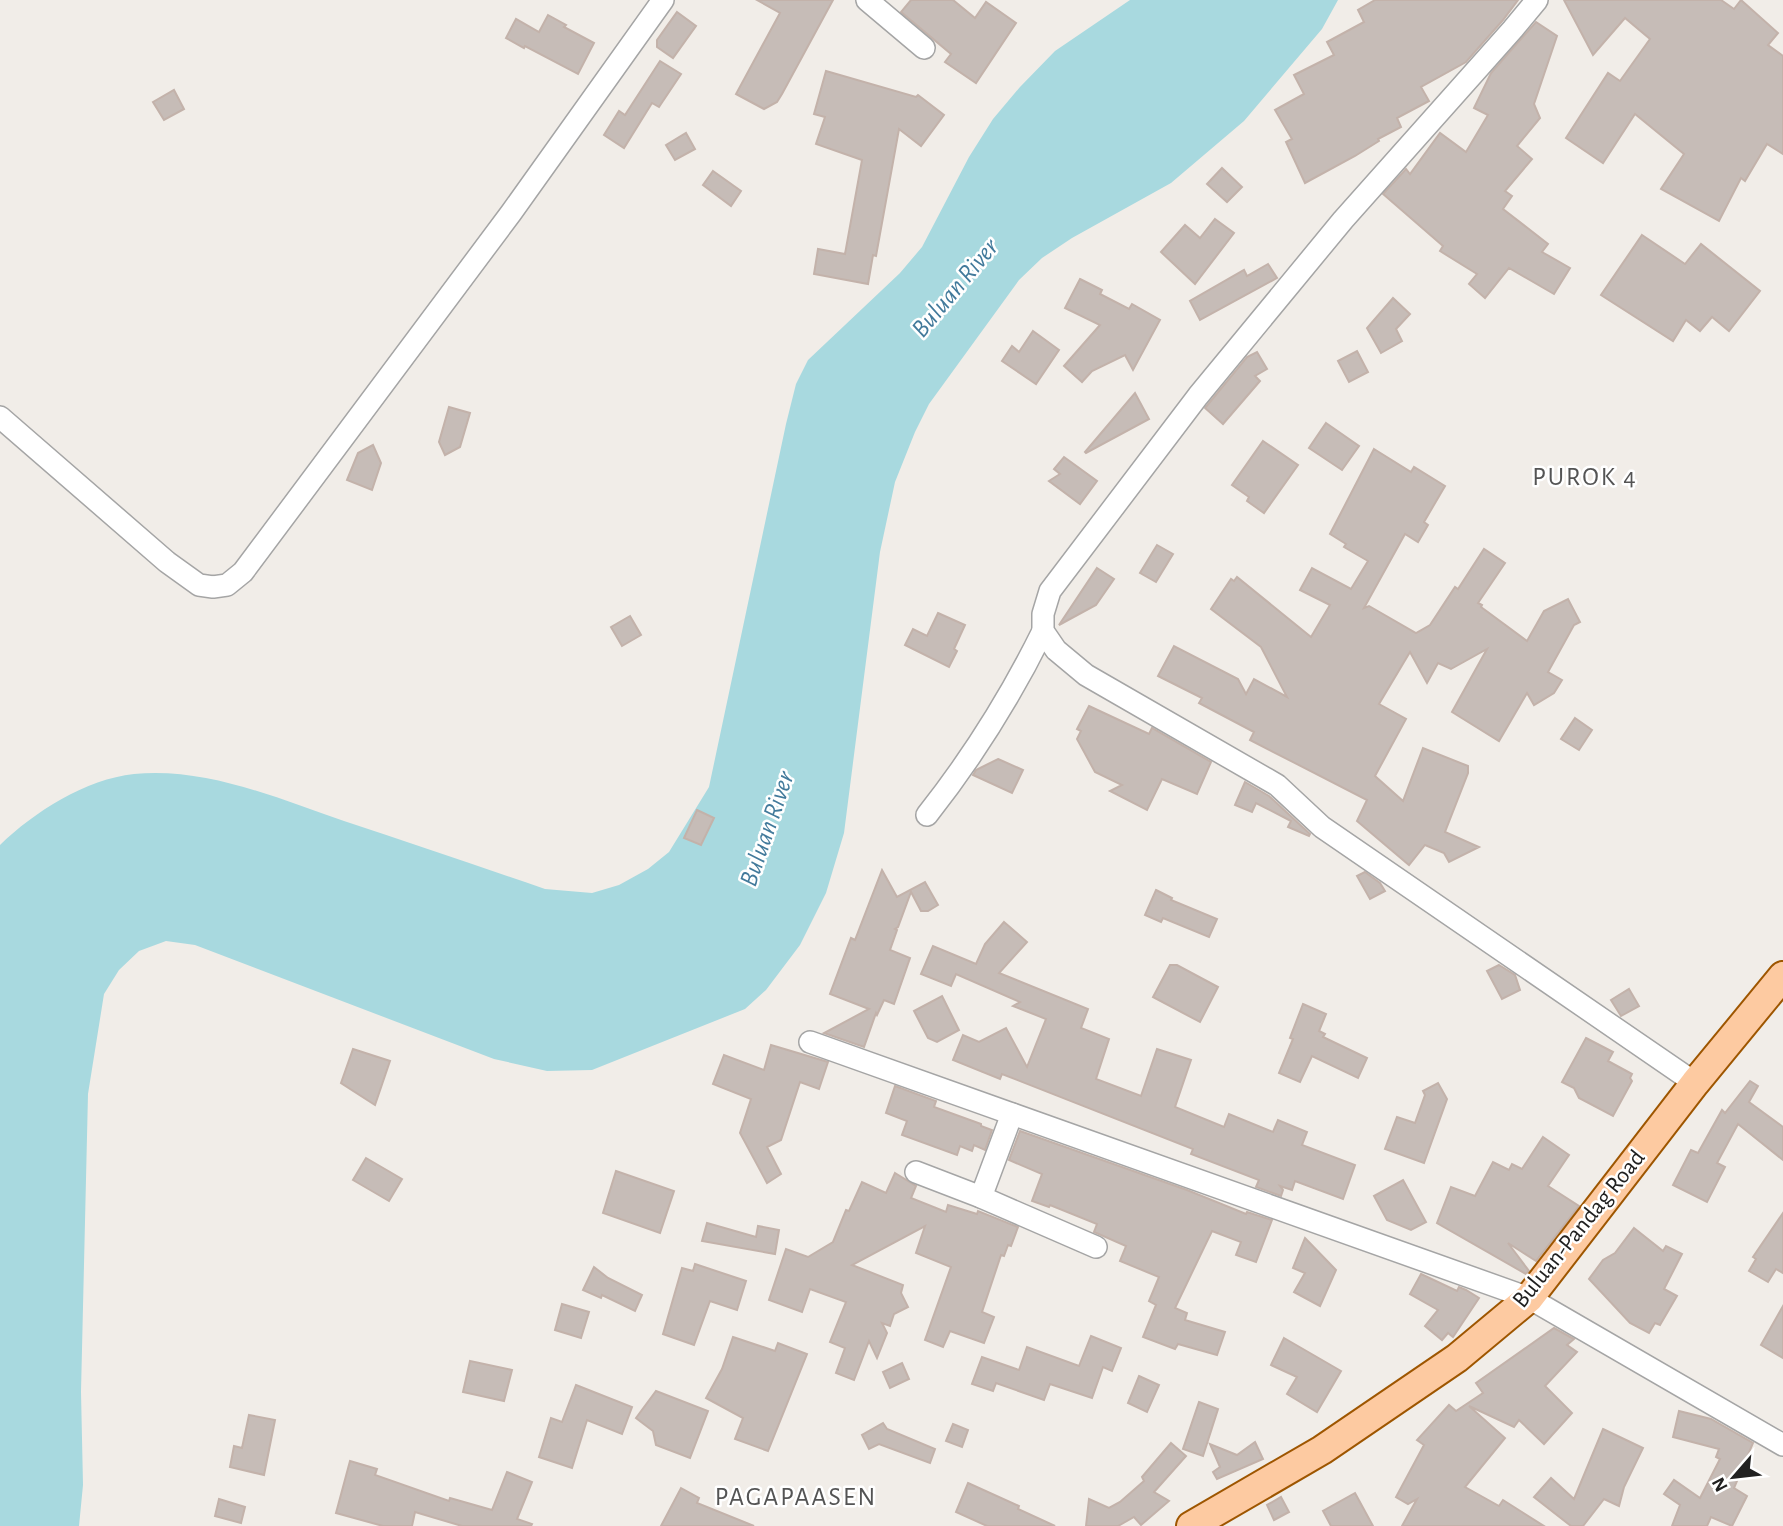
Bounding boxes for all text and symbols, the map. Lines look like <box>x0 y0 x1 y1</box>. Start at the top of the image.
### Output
water label: Buluan River <box>907 233 1004 342</box>
district label: PUROK 4 <box>1532 464 1638 490</box>
water label: Buluan River <box>735 767 799 890</box>
street label: Buluan-Pandag Road <box>1508 1146 1650 1312</box>
north arrow <box>1699 1442 1769 1512</box>
text: N <box>1709 1474 1732 1495</box>
district label: PAGAPAASEN <box>715 1484 877 1510</box>

